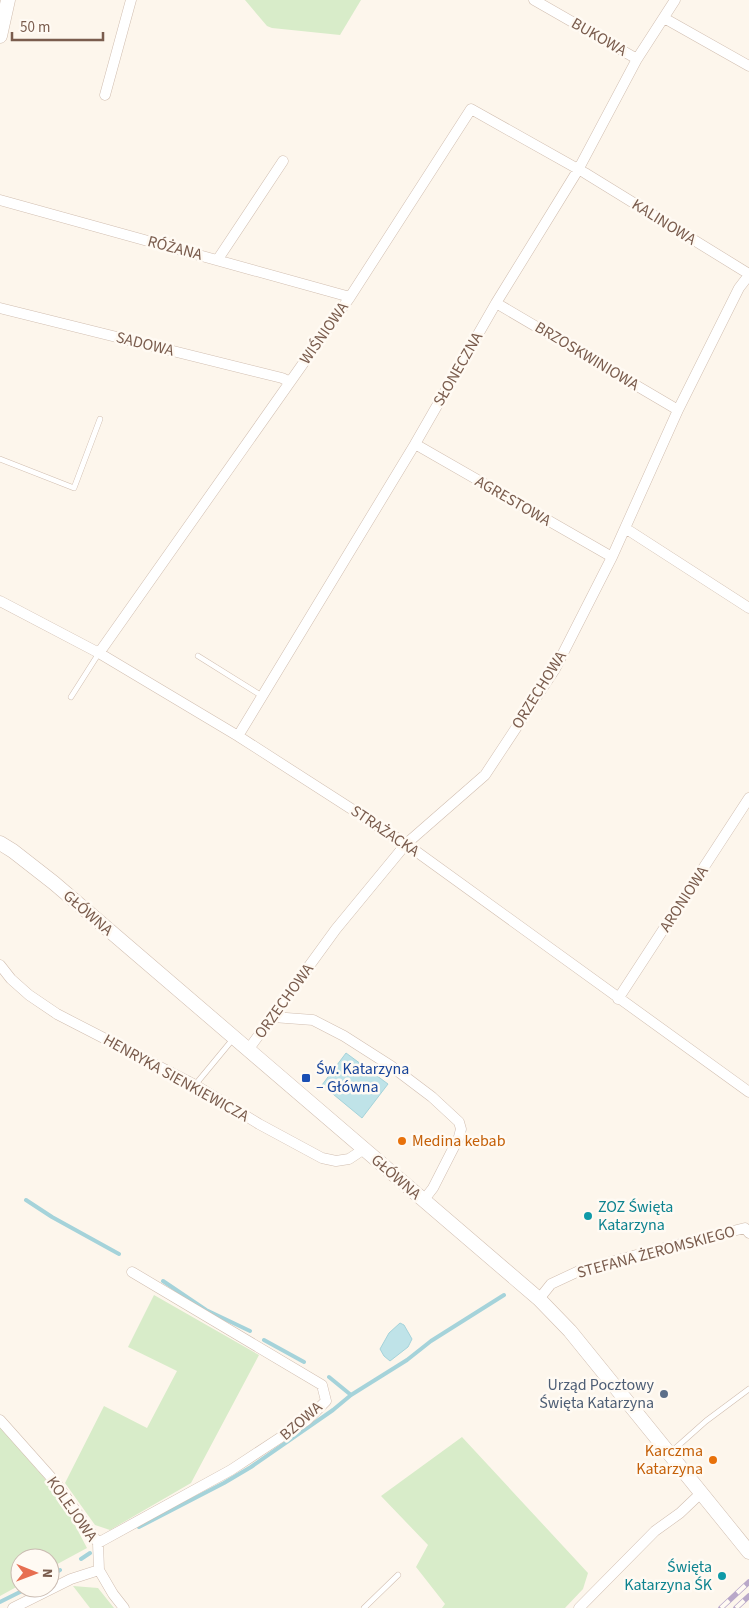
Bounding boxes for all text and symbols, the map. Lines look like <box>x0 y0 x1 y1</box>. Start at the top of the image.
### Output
scale bar <box>12 10 104 42</box>
street label: BUKOWA <box>567 12 631 62</box>
text: 50 m <box>20 17 50 38</box>
street label: KALINOWA <box>628 194 701 251</box>
street label: RÓŻANA <box>145 230 205 266</box>
street label: WIŚNIOWA <box>294 297 354 369</box>
street label: BRZOSKWINIOWA <box>531 316 644 396</box>
street label: SADOWA <box>114 326 177 362</box>
street label: SŁONECZNA <box>428 328 488 410</box>
street label: AGRESTOWA <box>471 470 555 532</box>
street label: ORZECHOWA <box>506 647 572 733</box>
street label: STRAŻACKA <box>346 800 424 862</box>
street label: ARONIOWA <box>654 861 714 936</box>
street label: GŁÓWNA <box>58 885 118 941</box>
street label: ORZECHOWA <box>249 959 319 1043</box>
street label: HENRYKA SIENKIEWICZA <box>99 1029 253 1127</box>
place label: Św. Katarzyna – Główna <box>316 1058 409 1098</box>
marker: Św. Katarzyna – Główna <box>300 1072 312 1084</box>
place label: Medina kebab <box>412 1130 506 1152</box>
marker: Medina kebab <box>396 1135 408 1147</box>
street label: GŁÓWNA <box>366 1149 426 1205</box>
place label: ZOZ Święta Katarzyna <box>598 1196 673 1236</box>
marker: ZOZ Święta Katarzyna <box>582 1210 594 1222</box>
street label: STEFANA ŻEROMSKIEGO <box>575 1220 737 1284</box>
place label: Urząd Pocztowy Święta Katarzyna <box>539 1374 655 1414</box>
marker: Urząd Pocztowy Święta Katarzyna <box>658 1388 670 1400</box>
street label: BZOWA <box>275 1396 327 1446</box>
place label: Karczma Katarzyna <box>636 1440 703 1480</box>
marker: Karczma Katarzyna <box>707 1454 719 1466</box>
street label: KOLEJOWA <box>41 1472 103 1546</box>
north arrow <box>10 1548 60 1598</box>
place label: Święta Katarzyna ŚK <box>624 1556 713 1596</box>
text: N <box>37 1568 57 1578</box>
marker: Święta Katarzyna ŚK <box>716 1570 728 1582</box>

